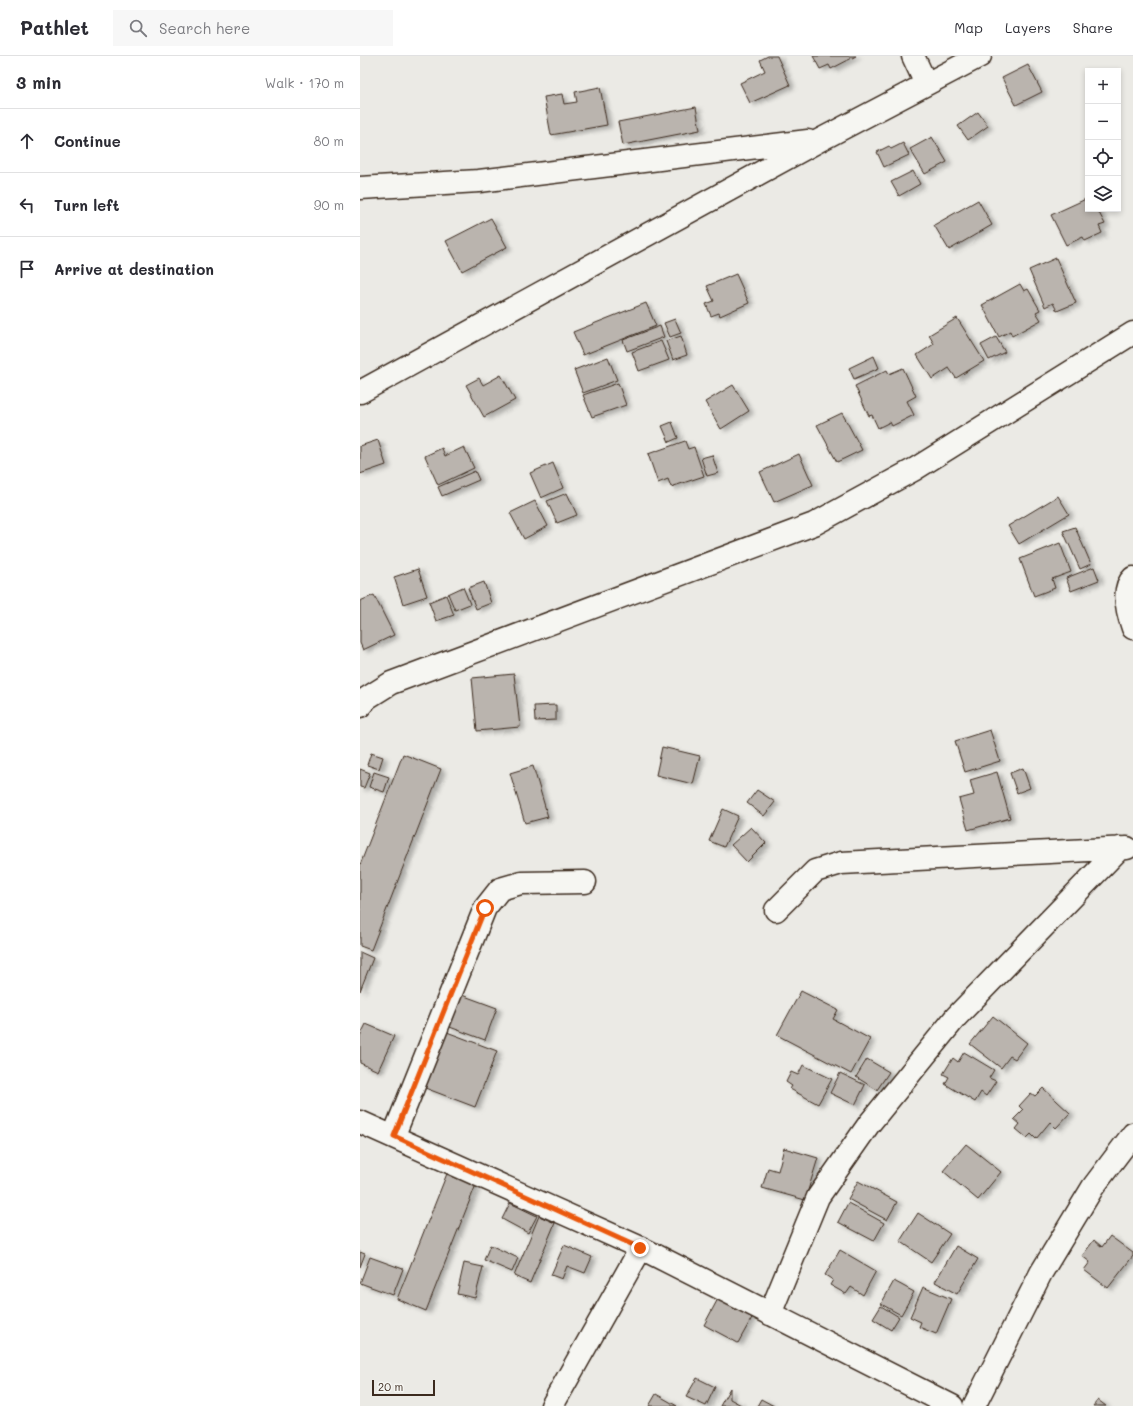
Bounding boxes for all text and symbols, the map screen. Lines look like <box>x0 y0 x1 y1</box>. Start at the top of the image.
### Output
search box <box>113 10 393 46</box>
text: Pathlet <box>20 15 89 40</box>
icon: search <box>127 17 149 39</box>
text: Search here <box>159 18 250 38</box>
text: Map <box>954 18 983 37</box>
text: Layers <box>1005 18 1051 37</box>
text: Share <box>1073 18 1113 37</box>
map controls <box>1085 68 1121 212</box>
button: + <box>1085 68 1121 104</box>
text: 3 min <box>16 71 61 93</box>
text: Walk · 170 m <box>265 74 344 91</box>
button: − <box>1085 104 1121 140</box>
icon: ahead <box>16 130 38 152</box>
text: Continue <box>54 131 121 151</box>
text: 80 m <box>314 132 344 149</box>
button: locate <box>1085 140 1121 176</box>
button: layers <box>1085 176 1121 212</box>
icon: left <box>16 194 38 216</box>
text: Turn left <box>54 195 119 215</box>
text: 90 m <box>314 196 344 213</box>
icon: arrive <box>16 258 38 280</box>
text: Arrive at destination <box>54 259 214 279</box>
route start <box>476 899 494 917</box>
route end <box>631 1239 649 1257</box>
scale bar <box>372 1378 435 1397</box>
text: 20 m <box>378 1379 403 1394</box>

